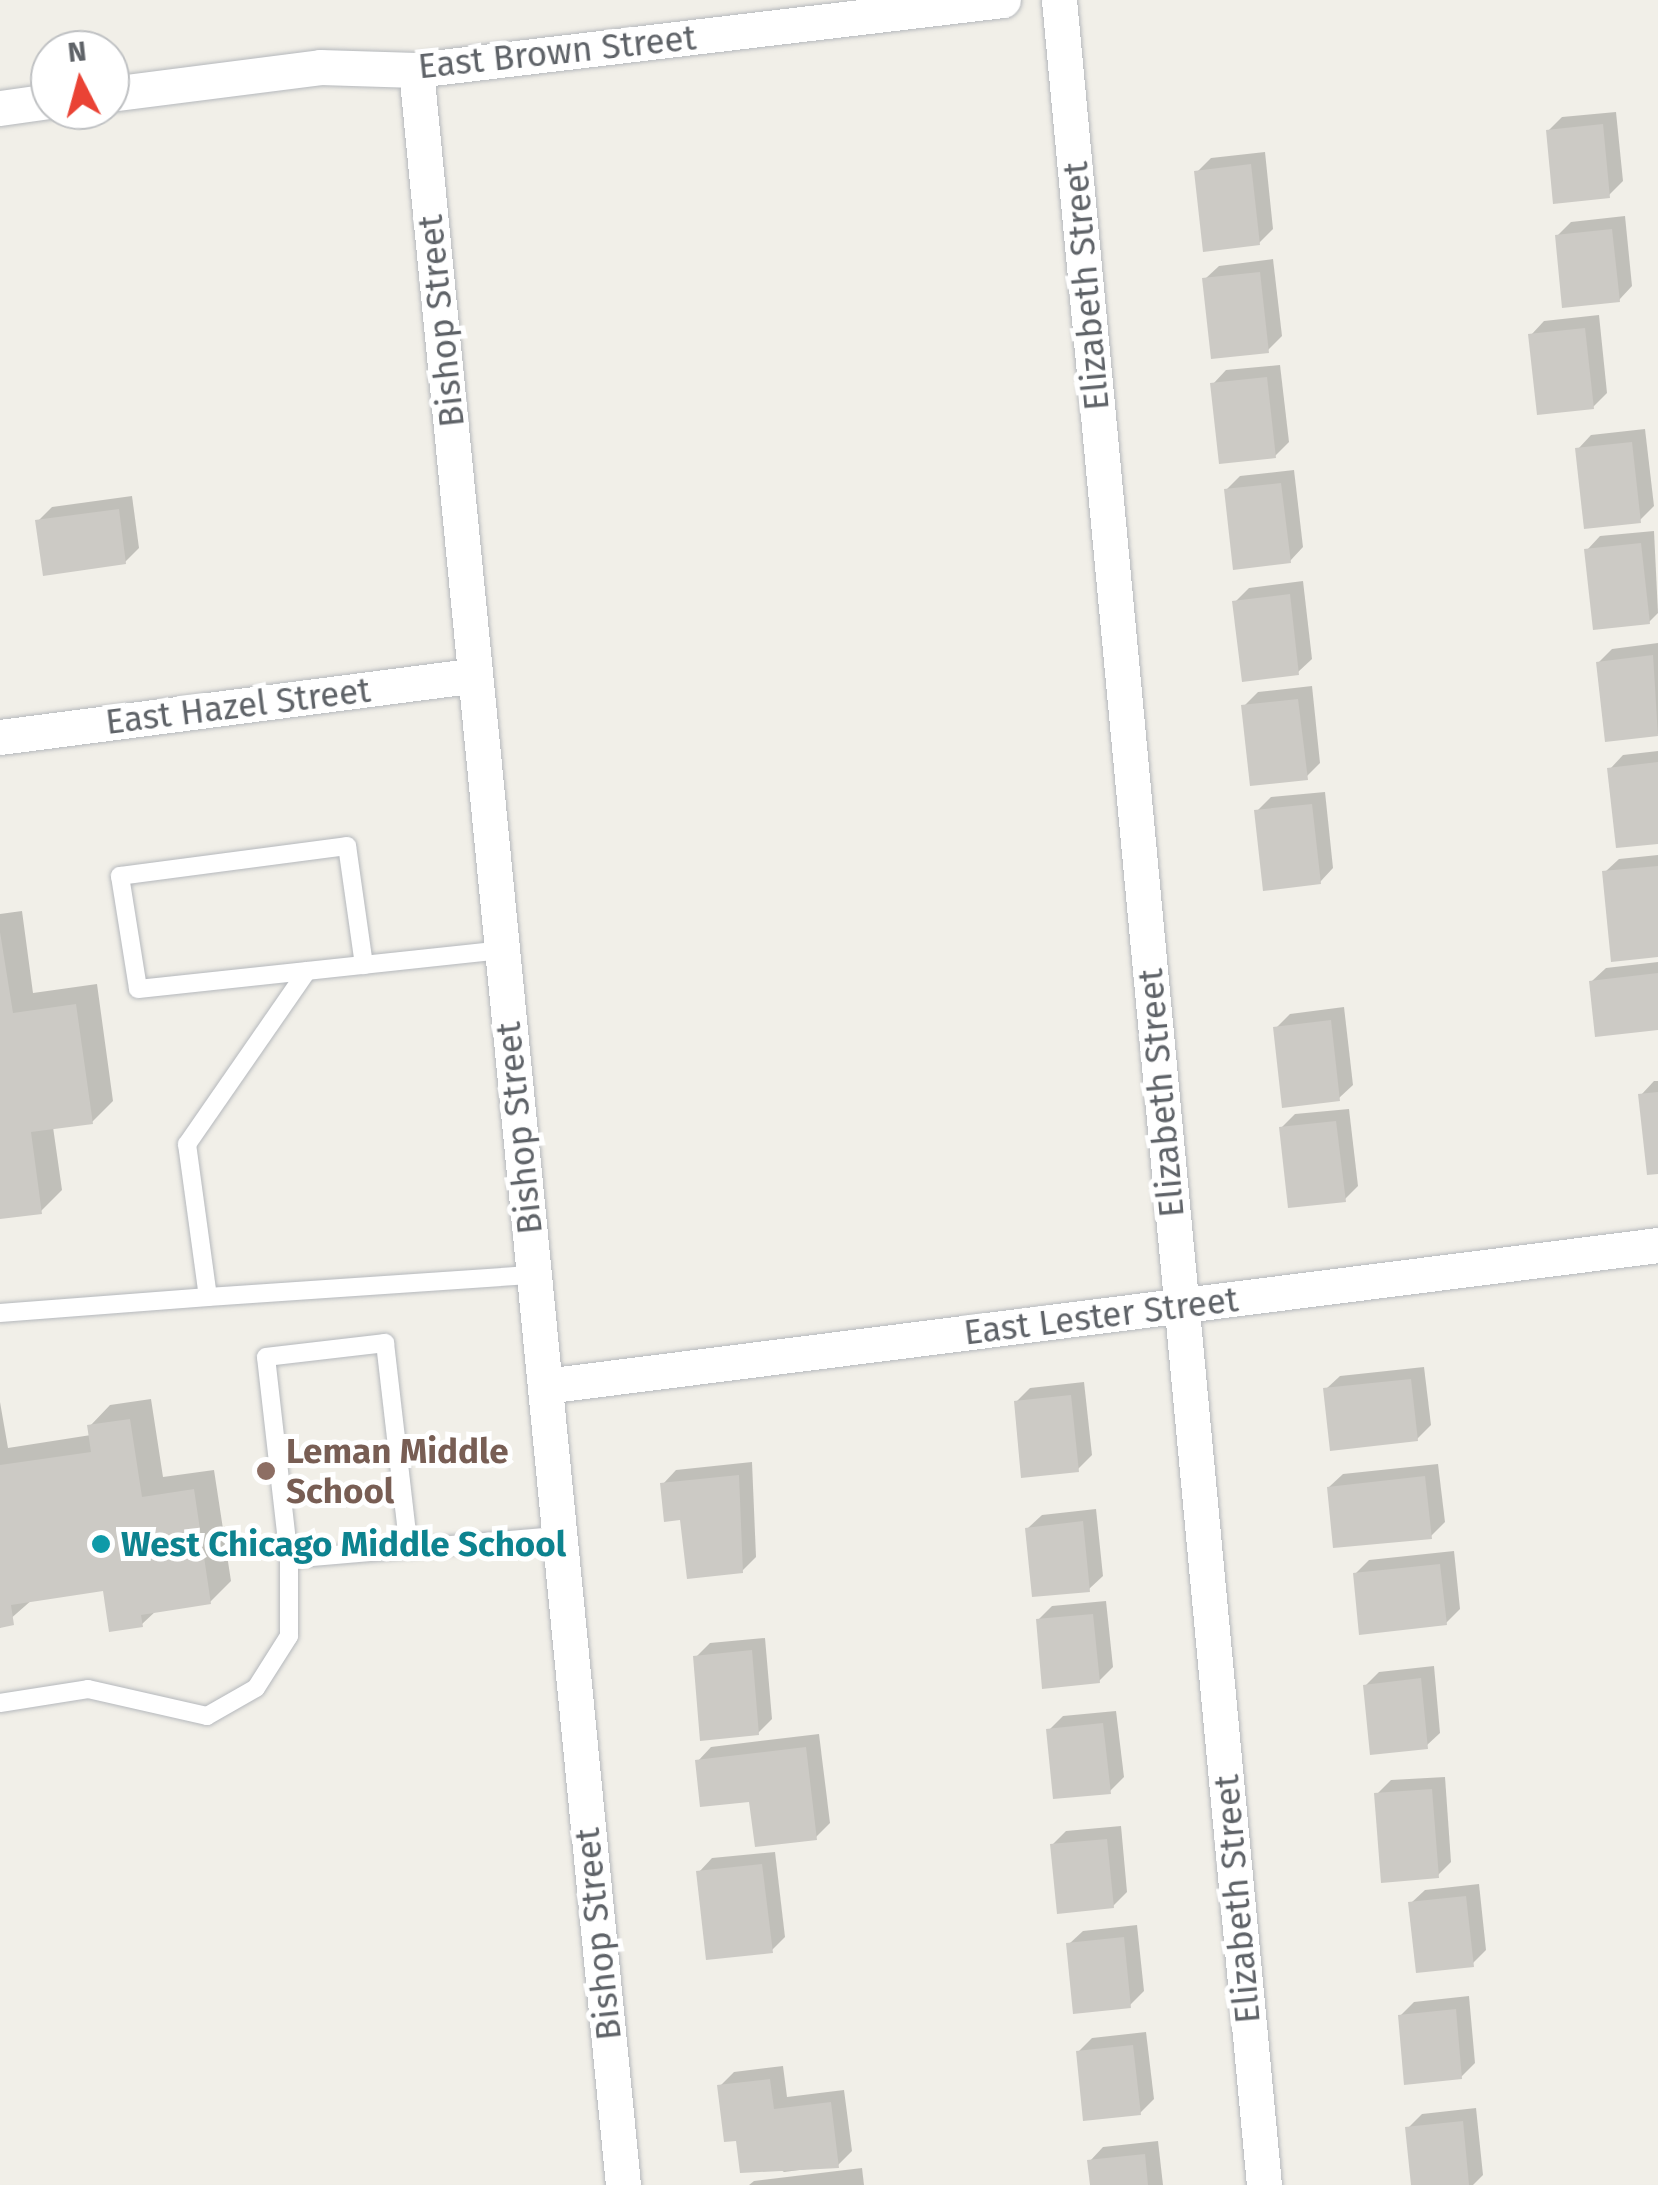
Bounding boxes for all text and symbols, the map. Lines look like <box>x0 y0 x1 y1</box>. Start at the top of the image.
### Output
street label: East Brown Street <box>416 17 698 87</box>
north arrow <box>30 30 130 130</box>
text: N <box>66 34 88 69</box>
street label: Elizabeth Street <box>1054 160 1118 412</box>
street label: Bishop Street <box>409 213 473 429</box>
street label: East Hazel Street <box>103 669 373 743</box>
street label: Elizabeth Street <box>1129 967 1193 1219</box>
street label: Bishop Street <box>487 1020 551 1236</box>
street label: East Lester Street <box>961 1278 1241 1354</box>
place label: Leman Middle School <box>286 1430 509 1512</box>
marker: Leman Middle School <box>255 1460 277 1482</box>
place label: West Chicago Middle School <box>121 1523 566 1565</box>
marker: West Chicago Middle School <box>90 1533 112 1555</box>
street label: Elizabeth Street <box>1205 1773 1269 2025</box>
street label: Bishop Street <box>566 1826 630 2042</box>

